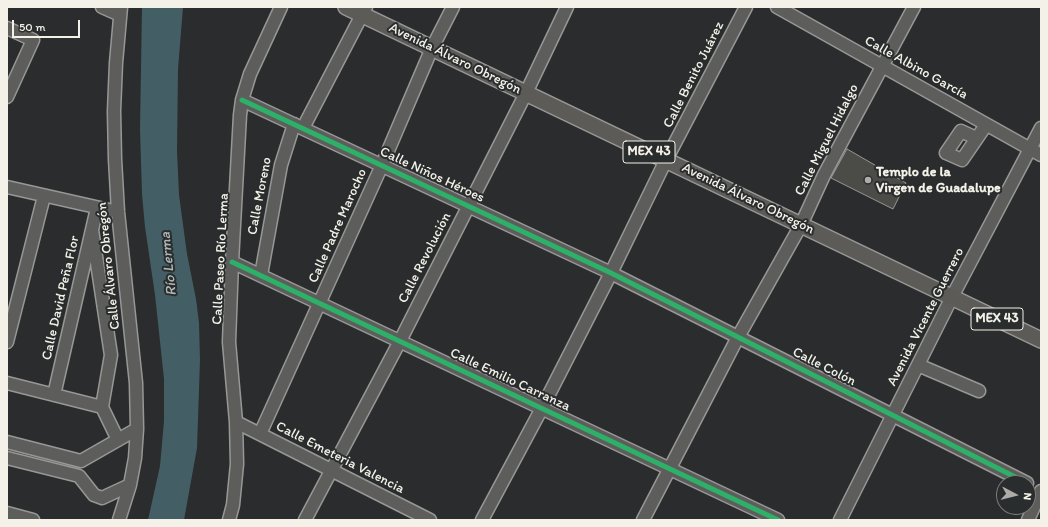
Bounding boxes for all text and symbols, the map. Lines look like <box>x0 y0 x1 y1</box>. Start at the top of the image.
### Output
scale bar <box>14 12 82 38</box>
street label: Calle Benito Juárez <box>660 19 728 131</box>
text: 50 m <box>19 20 45 34</box>
street label: Avenida Álvaro Obregón <box>386 20 524 98</box>
street label: Calle Albino García <box>861 33 971 103</box>
street label: Calle Miguel Hidalgo <box>791 81 863 199</box>
road number: MEX 43 <box>623 141 675 163</box>
street label: Calle Niños Héroes <box>377 143 487 207</box>
street label: Calle Moreno <box>244 156 276 236</box>
street label: Avenida Álvaro Obregón <box>679 160 817 238</box>
place label: Templo de la Virgen de Guadalupe <box>876 164 1001 196</box>
street label: Calle Padre Marocho <box>305 166 371 286</box>
marker: Templo de la Virgen de Guadalupe <box>863 175 873 185</box>
street label: Calle Paseo Río Lerma <box>209 193 233 325</box>
street label: Calle Álvaro Obregón <box>94 201 124 331</box>
street label: Calle Revolución <box>395 210 455 306</box>
water label: Río Lerma <box>157 231 181 297</box>
street label: Calle David Peña Flor <box>39 234 83 362</box>
street label: Avenida Vicente Guerrero <box>884 245 968 389</box>
road number: MEX 43 <box>971 308 1023 330</box>
street label: Calle Colón <box>790 344 858 390</box>
street label: Calle Emilio Carranza <box>447 345 573 415</box>
street label: Calle Emeteria Valencia <box>273 418 407 498</box>
north arrow <box>996 475 1036 515</box>
text: N <box>1021 492 1034 501</box>

